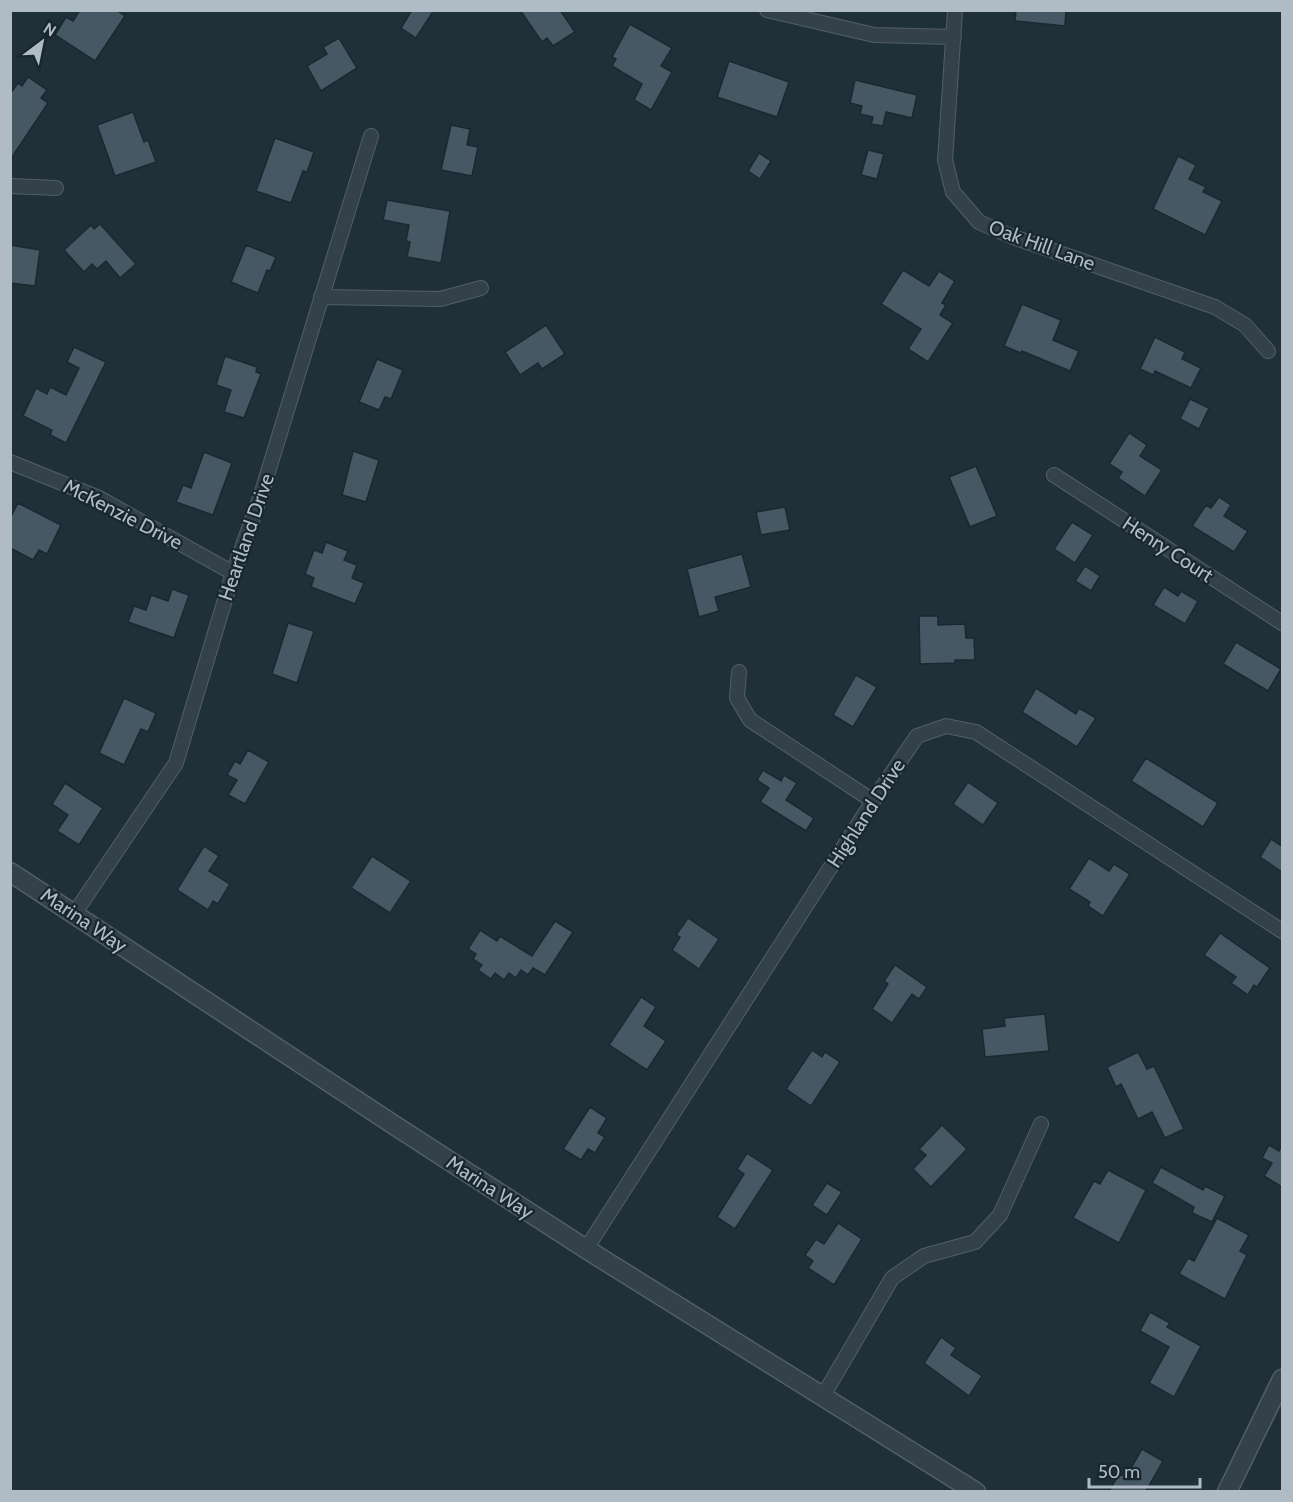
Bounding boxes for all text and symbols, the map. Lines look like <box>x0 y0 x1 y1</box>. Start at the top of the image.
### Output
north arrow <box>12 12 72 72</box>
text: N <box>40 19 60 41</box>
street label: Oak Hill Lane <box>986 215 1098 275</box>
street label: Heartland Drive <box>213 470 279 604</box>
street label: McKenzie Drive <box>60 474 186 554</box>
street label: Henry Court <box>1118 511 1218 587</box>
street label: Highland Drive <box>822 754 910 872</box>
street label: Marina Way <box>36 882 132 958</box>
street label: Marina Way <box>442 1150 538 1224</box>
scale bar <box>1089 1451 1200 1489</box>
text: 50 m <box>1098 1461 1140 1483</box>

